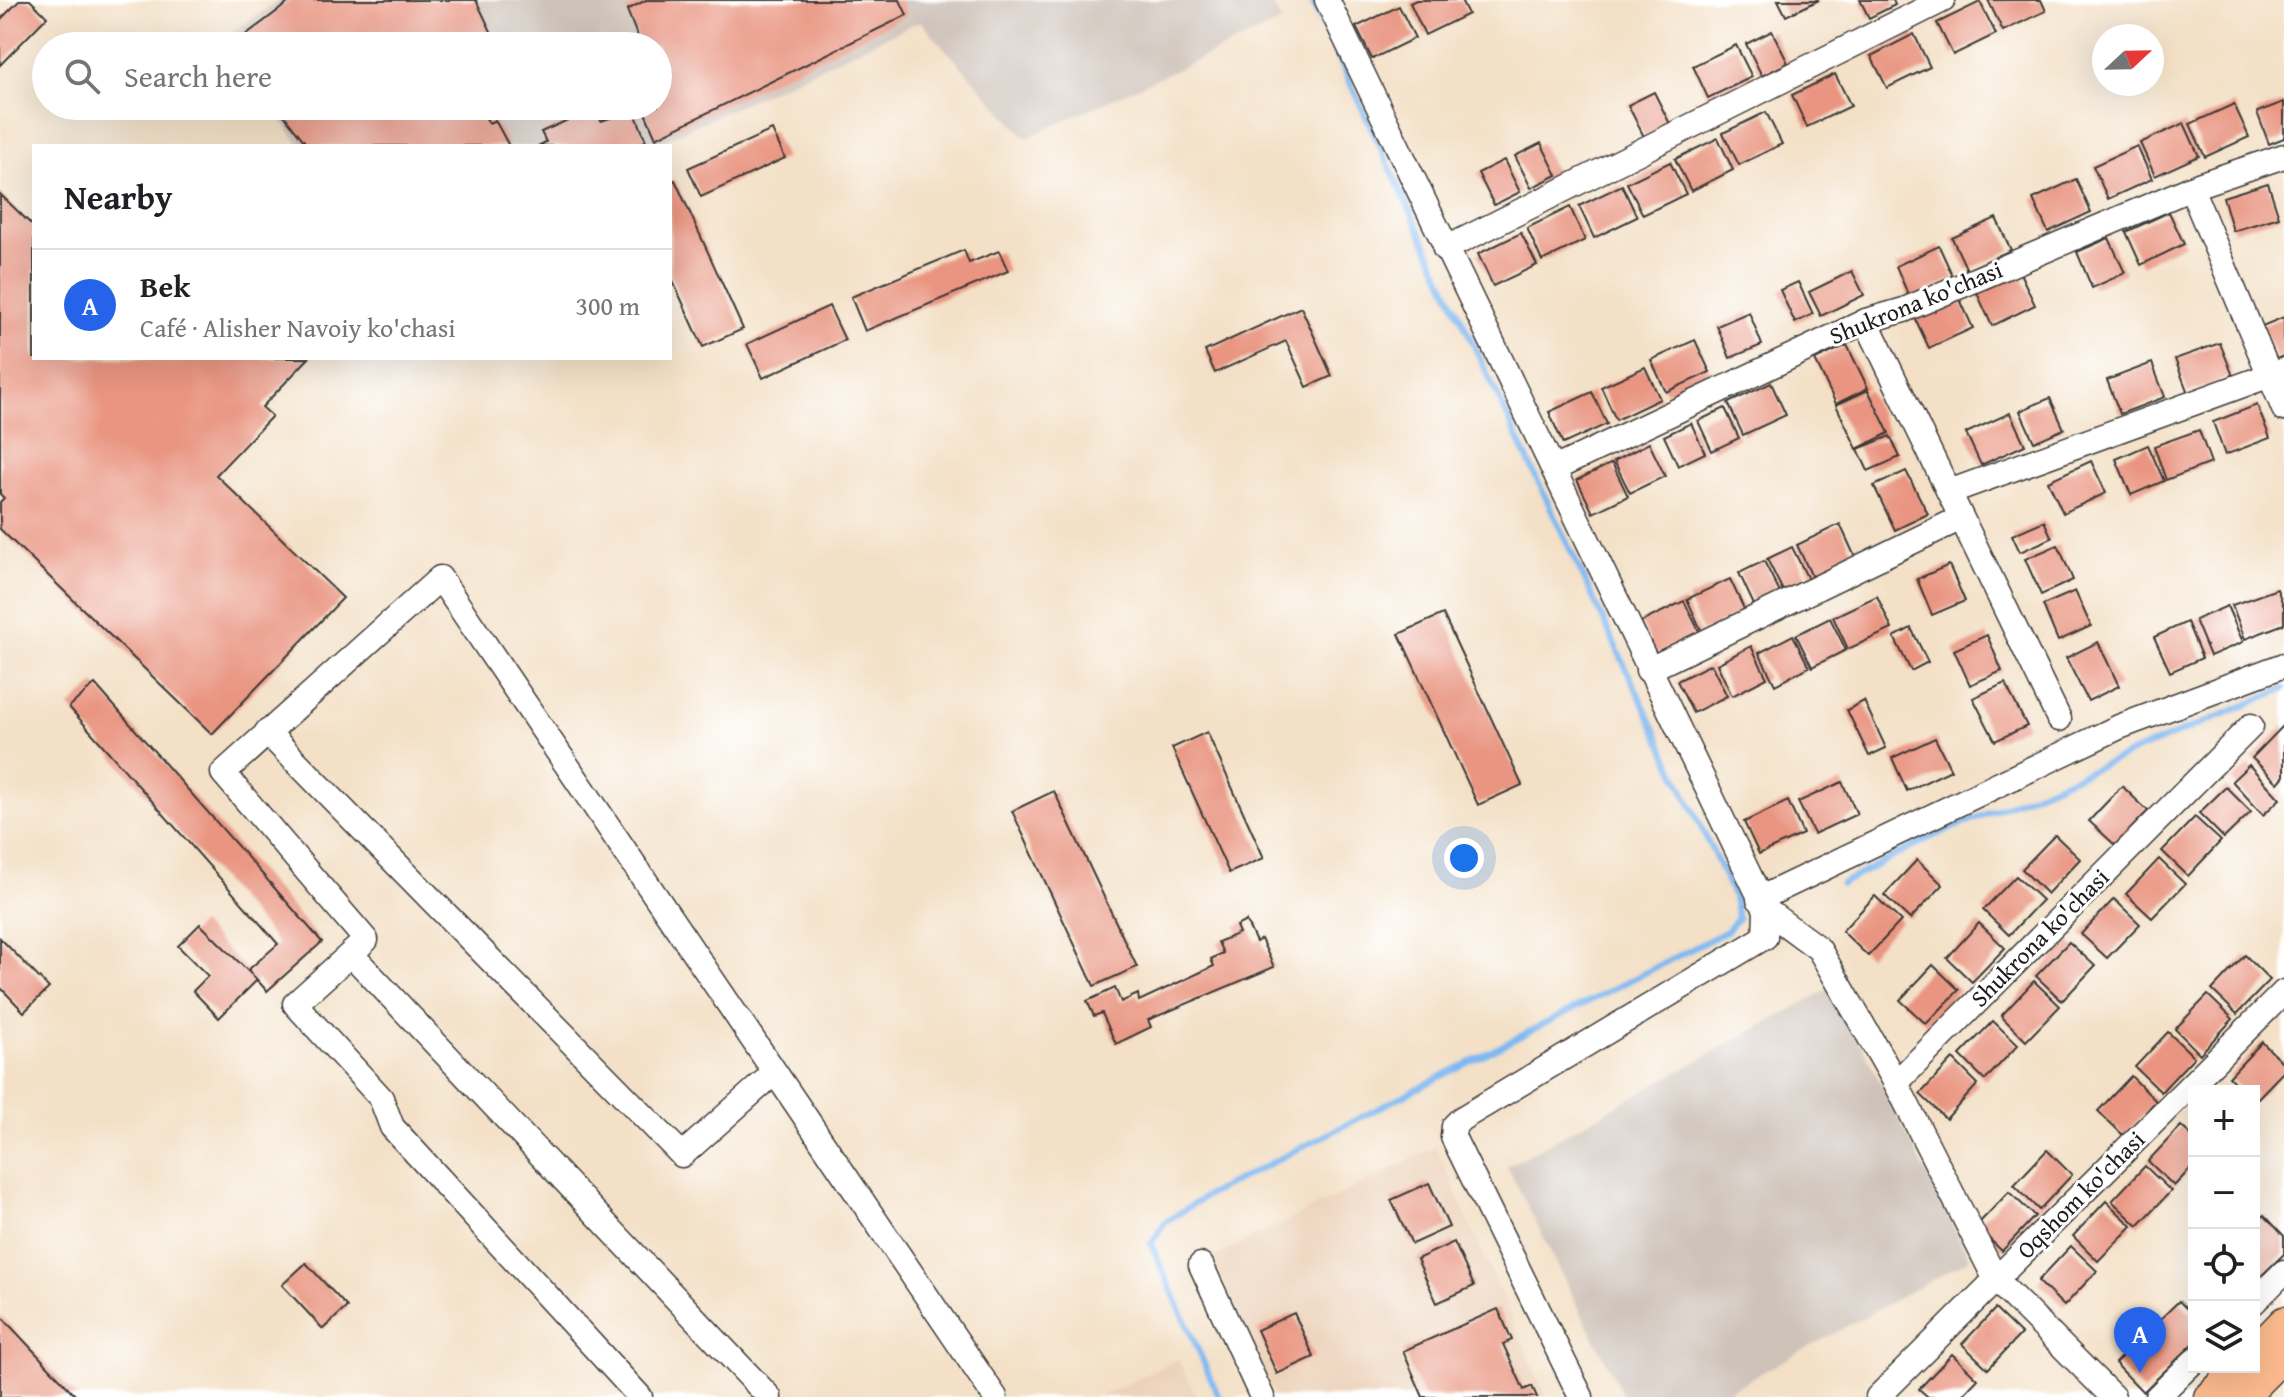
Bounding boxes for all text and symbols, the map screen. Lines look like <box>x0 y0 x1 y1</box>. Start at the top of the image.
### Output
north arrow <box>2092 24 2164 96</box>
search box <box>32 32 672 120</box>
icon: search <box>60 54 104 98</box>
text: Search here <box>124 54 272 98</box>
text: Nearby <box>64 172 173 221</box>
street label: Shukrona ko'chasi <box>1824 252 2008 353</box>
text: Bek <box>140 264 190 308</box>
text: A <box>82 286 98 325</box>
text: 300 m <box>575 286 640 325</box>
text: Café · Alisher Navoiy ko'chasi <box>140 308 456 347</box>
your location <box>1444 838 1484 878</box>
street label: Shukrona ko'chasi <box>1962 860 2117 1015</box>
map controls <box>2188 1085 2260 1373</box>
button: + <box>2188 1085 2260 1157</box>
street label: Oqshom ko'chasi <box>2009 1122 2153 1267</box>
button: − <box>2188 1157 2260 1229</box>
button: locate <box>2188 1229 2260 1301</box>
button: layers <box>2188 1301 2260 1373</box>
pin: A <box>2114 1307 2166 1373</box>

